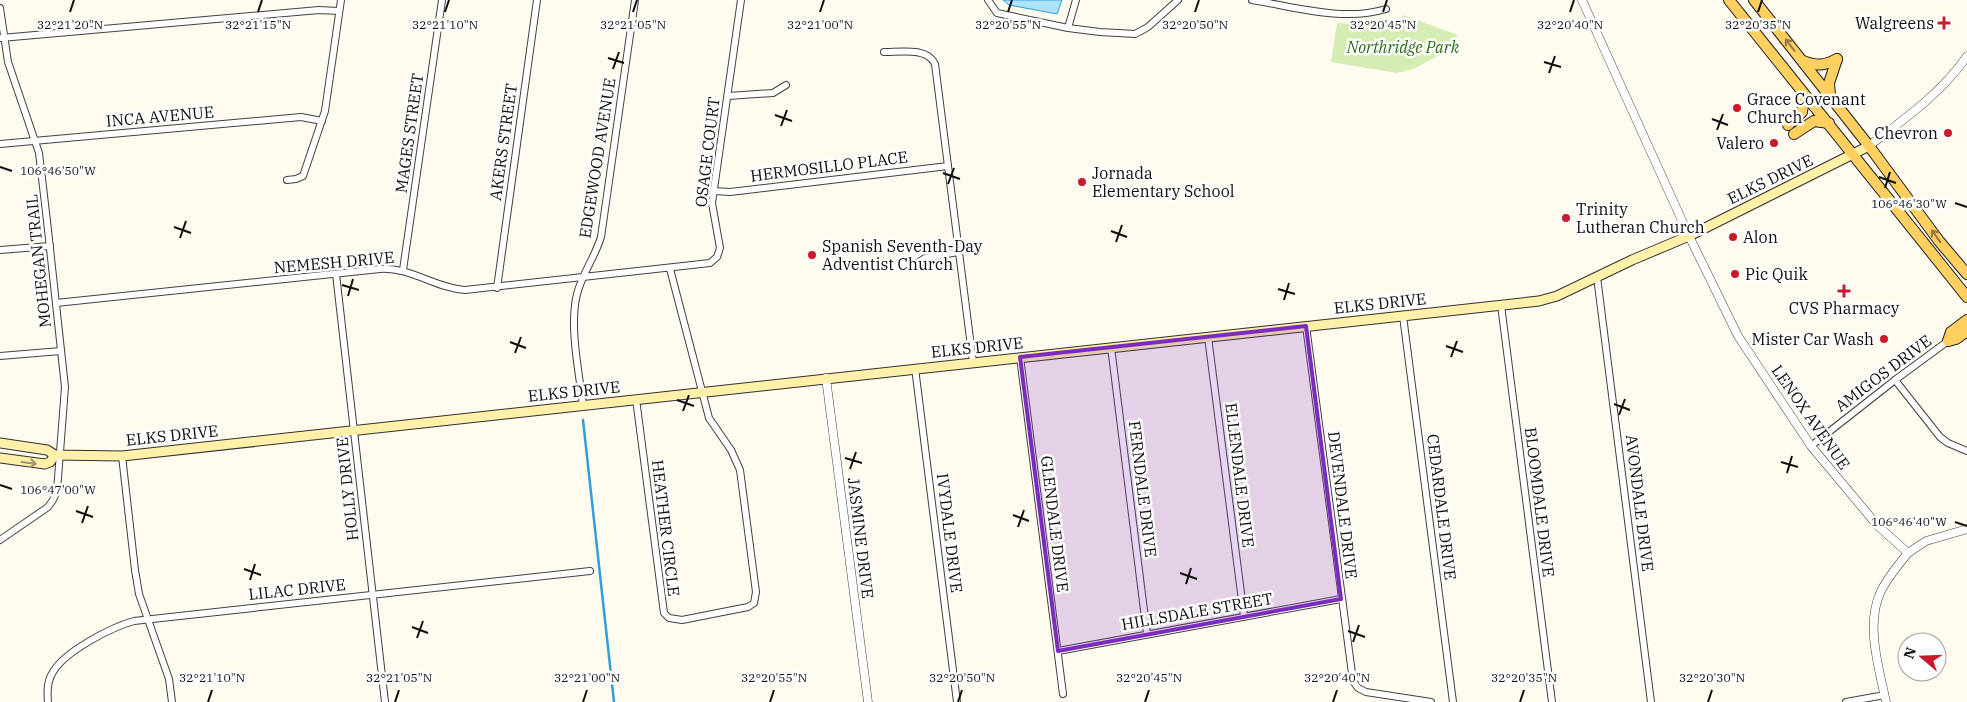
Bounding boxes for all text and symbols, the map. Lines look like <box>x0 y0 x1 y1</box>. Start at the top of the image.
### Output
place label: Walgreens <box>1855 13 1934 33</box>
text: 32°21'20"N <box>37 17 103 32</box>
text: 32°21'15"N <box>225 17 291 32</box>
text: 32°21'10"N <box>412 17 478 32</box>
text: 32°21'05"N <box>600 17 666 32</box>
text: 32°21'00"N <box>787 17 853 32</box>
text: 32°20'55"N <box>975 17 1041 32</box>
text: 32°20'50"N <box>1162 17 1228 32</box>
text: 32°20'45"N <box>1350 17 1416 32</box>
text: 32°20'40"N <box>1537 17 1603 32</box>
text: 32°20'35"N <box>1725 17 1791 32</box>
marker: Walgreens <box>1938 17 1950 29</box>
park label: Northridge Park <box>1346 37 1460 57</box>
one-way arrow <box>1784 38 1795 51</box>
street label: MAGES STREET <box>391 72 427 194</box>
street label: EDGEWOOD AVENUE <box>574 76 620 240</box>
street label: AKERS STREET <box>485 82 521 202</box>
place label: Grace Covenant Church <box>1747 89 1866 127</box>
street label: OSAGE COURT <box>690 96 724 208</box>
street label: INCA AVENUE <box>105 101 215 131</box>
marker: Grace Covenant Church <box>1731 102 1743 114</box>
place label: Chevron <box>1874 123 1938 143</box>
marker: Chevron <box>1942 127 1954 139</box>
place label: Valero <box>1716 133 1764 153</box>
marker: Valero <box>1768 137 1780 149</box>
street label: HERMOSILLO PLACE <box>749 146 909 186</box>
street label: ELKS DRIVE <box>1724 150 1816 208</box>
text: 106°46'50"W <box>20 163 96 178</box>
place label: Jornada Elementary School <box>1092 163 1235 201</box>
marker: Jornada Elementary School <box>1076 176 1088 188</box>
street label: MOHEGAN TRAIL <box>21 193 55 329</box>
text: 106°46'30"W <box>1871 196 1947 211</box>
place label: Trinity Lutheran Church <box>1576 199 1705 237</box>
marker: Trinity Lutheran Church <box>1560 212 1572 224</box>
place label: Alon <box>1743 227 1778 247</box>
one-way arrow <box>1930 230 1941 243</box>
marker: Alon <box>1727 231 1739 243</box>
place label: Spanish Seventh-Day Adventist Church <box>822 236 983 274</box>
street label: NEMESH DRIVE <box>273 247 395 277</box>
marker: Spanish Seventh-Day Adventist Church <box>806 249 818 261</box>
place label: Pic Quik <box>1745 264 1808 284</box>
marker: Pic Quik <box>1729 268 1741 280</box>
marker: CVS Pharmacy <box>1838 285 1850 297</box>
street label: ELKS DRIVE <box>1333 288 1427 318</box>
place label: CVS Pharmacy <box>1789 298 1900 318</box>
place label: Mister Car Wash <box>1751 329 1874 349</box>
street label: AMIGOS DRIVE <box>1831 330 1935 416</box>
street label: ELKS DRIVE <box>930 332 1024 362</box>
marker: Mister Car Wash <box>1878 333 1890 345</box>
street label: LENOX AVENUE <box>1767 361 1855 473</box>
street label: ELKS DRIVE <box>527 376 621 406</box>
street label: ELLENDALE DRIVE <box>1221 401 1259 549</box>
street label: ELKS DRIVE <box>125 420 219 450</box>
street label: FERNDALE DRIVE <box>1125 420 1161 558</box>
street label: BLOOMDALE DRIVE <box>1521 426 1559 578</box>
street label: DEVENDALE DRIVE <box>1324 430 1362 580</box>
street label: CEDARDALE DRIVE <box>1423 433 1461 581</box>
street label: AVONDALE DRIVE <box>1622 433 1658 573</box>
street label: HOLLY DRIVE <box>332 436 362 542</box>
street label: GLENDALE DRIVE <box>1037 455 1073 593</box>
one-way arrow <box>21 458 37 468</box>
street label: HEATHER CIRCLE <box>648 459 684 597</box>
street label: IVYDALE DRIVE <box>933 472 967 594</box>
street label: JASMINE DRIVE <box>844 476 878 600</box>
text: 106°47'00"W <box>20 482 96 497</box>
text: 106°46'40"W <box>1871 514 1947 529</box>
street label: LILAC DRIVE <box>247 574 347 604</box>
street label: HILLSDALE STREET <box>1120 588 1274 634</box>
north arrow <box>1897 632 1947 682</box>
text: N <box>1899 645 1920 661</box>
text: 32°21'10"N <box>179 670 245 685</box>
text: 32°21'05"N <box>366 670 432 685</box>
text: 32°21'00"N <box>554 670 620 685</box>
text: 32°20'55"N <box>741 670 807 685</box>
text: 32°20'50"N <box>929 670 995 685</box>
text: 32°20'45"N <box>1116 670 1182 685</box>
text: 32°20'40"N <box>1304 670 1370 685</box>
text: 32°20'35"N <box>1491 670 1557 685</box>
text: 32°20'30"N <box>1679 670 1745 685</box>

